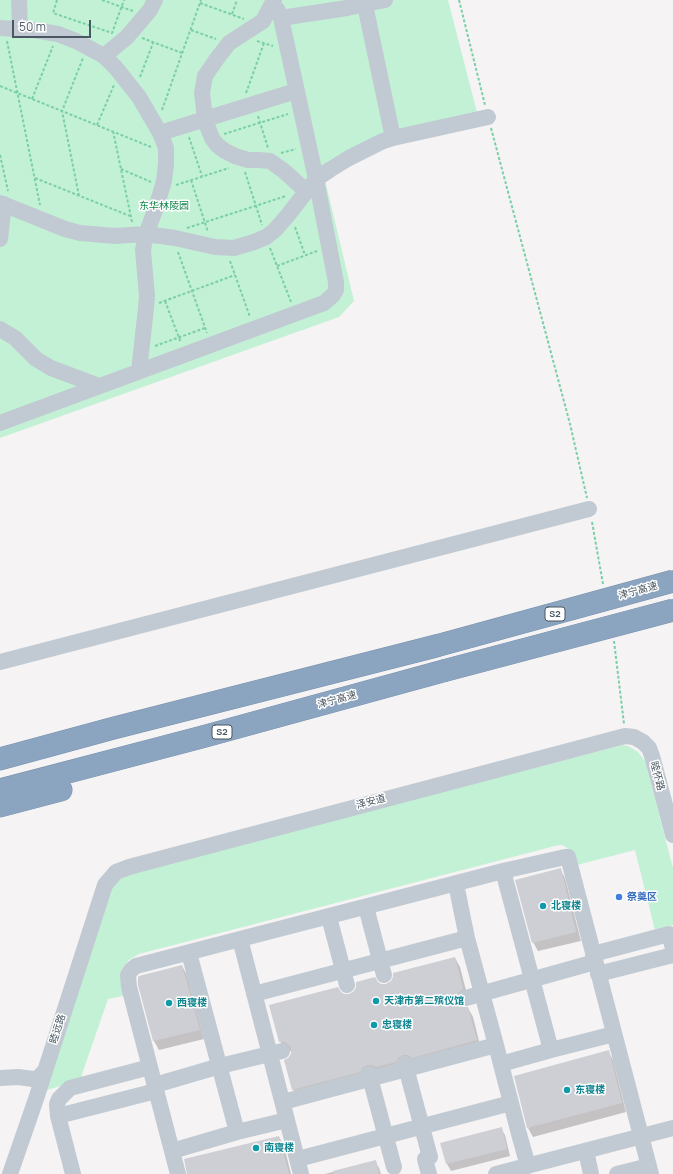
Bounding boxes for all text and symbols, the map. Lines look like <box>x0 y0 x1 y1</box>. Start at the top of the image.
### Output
scale bar <box>14 12 93 38</box>
text: 50 m <box>19 18 46 35</box>
park label: 东华林陵园 <box>139 200 189 212</box>
street label: 津宁高速 <box>617 580 659 602</box>
road number: S2 <box>545 607 565 621</box>
street label: 津宁高速 <box>316 689 358 711</box>
road number: S2 <box>212 725 232 739</box>
street label: 睦怀路 <box>647 760 667 792</box>
street label: 泽安道 <box>355 792 387 812</box>
place label: 祭奠区 <box>627 891 657 903</box>
marker: 祭奠区 <box>614 892 624 902</box>
place label: 北寝楼 <box>551 900 581 912</box>
marker: 北寝楼 <box>538 901 548 911</box>
place label: 天津市第二殡仪馆 <box>384 995 464 1007</box>
marker: 天津市第二殡仪馆 <box>371 996 381 1006</box>
place label: 西寝楼 <box>177 997 207 1009</box>
marker: 西寝楼 <box>164 998 174 1008</box>
street label: 睦远路 <box>48 1013 68 1045</box>
place label: 忠寝楼 <box>382 1019 412 1031</box>
marker: 忠寝楼 <box>369 1020 379 1030</box>
place label: 东寝楼 <box>575 1084 605 1096</box>
marker: 东寝楼 <box>562 1085 572 1095</box>
place label: 南寝楼 <box>264 1142 294 1154</box>
marker: 南寝楼 <box>251 1143 261 1153</box>

